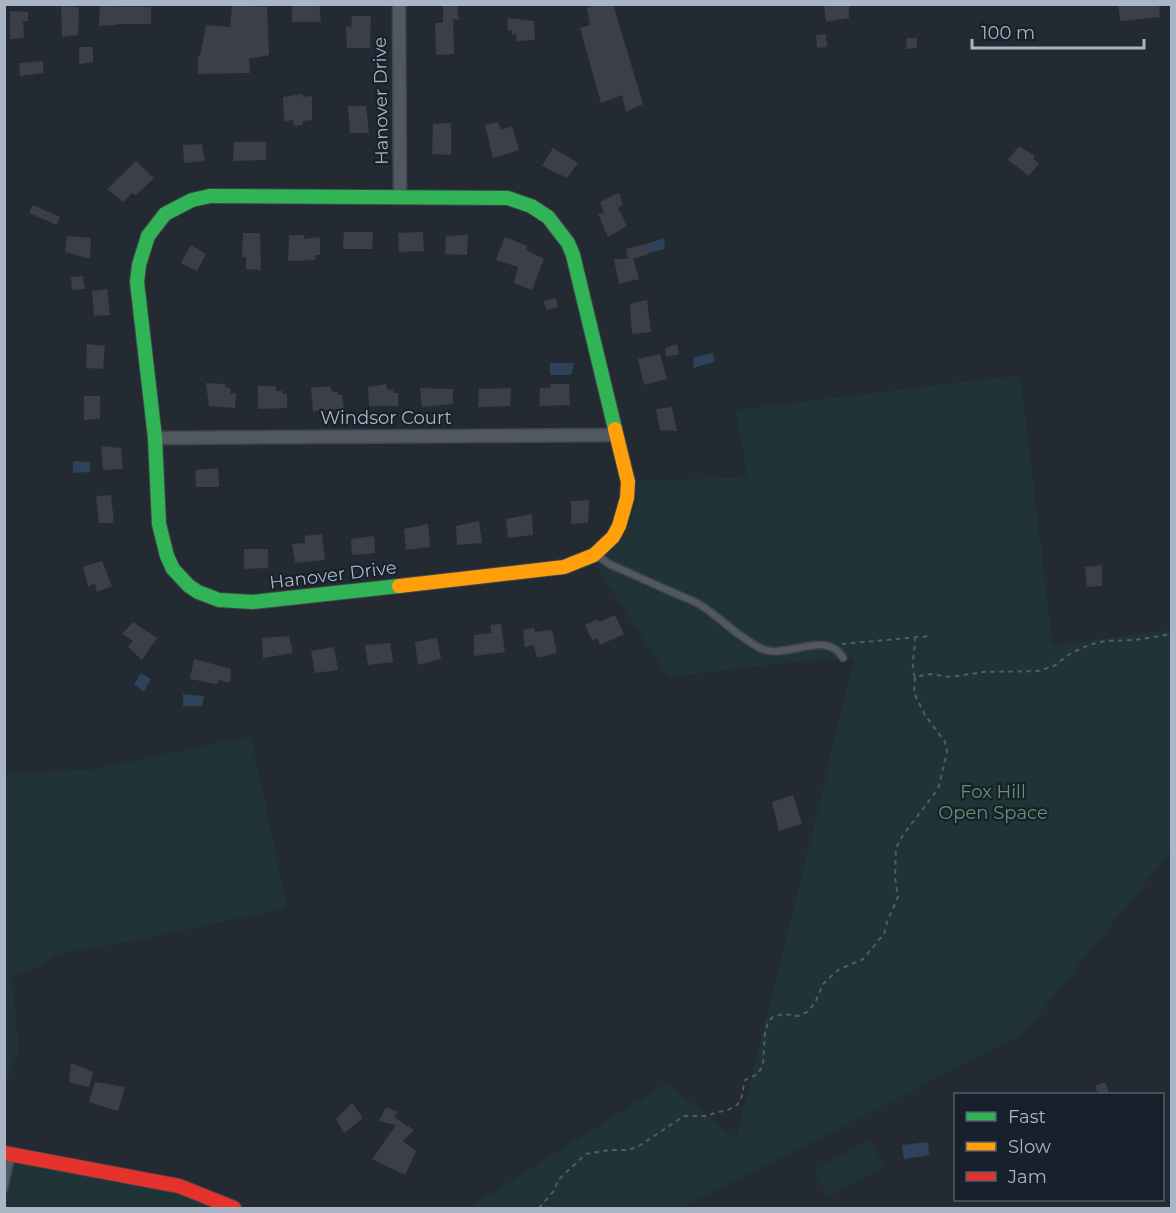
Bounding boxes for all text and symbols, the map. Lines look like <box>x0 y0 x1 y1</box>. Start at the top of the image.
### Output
scale bar <box>972 12 1144 50</box>
text: 100 m <box>981 22 1035 44</box>
street label: Hanover Drive <box>369 37 393 165</box>
street label: Windsor Court <box>320 407 452 429</box>
street label: Hanover Drive <box>268 556 398 594</box>
park label: Fox Hill Open Space <box>938 781 1048 824</box>
legend <box>954 1093 1164 1201</box>
text: Fast <box>1008 1106 1046 1128</box>
text: Slow <box>1008 1136 1051 1158</box>
text: Jam <box>1007 1166 1047 1188</box>

